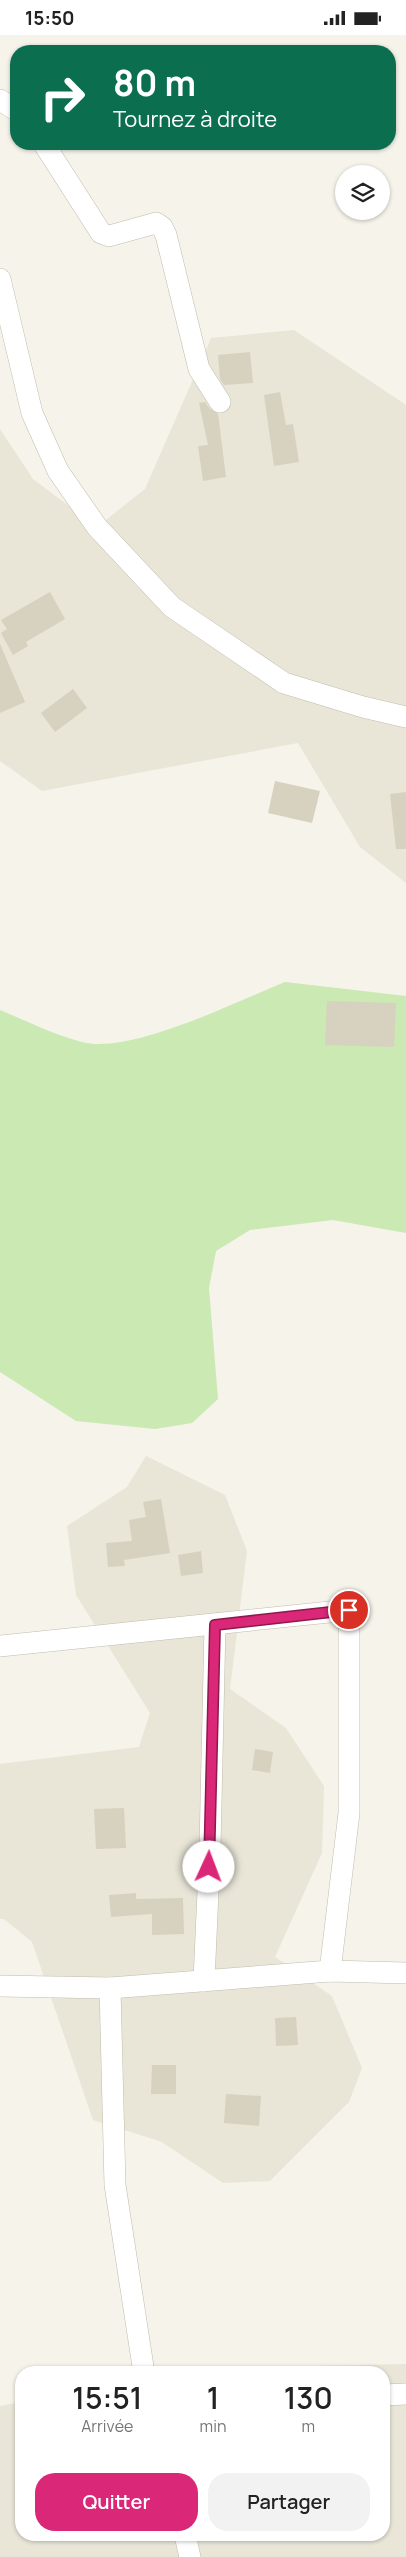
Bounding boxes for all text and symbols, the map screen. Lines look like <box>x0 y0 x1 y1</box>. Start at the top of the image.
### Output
text: 15:50 <box>25 5 75 31</box>
text: 80 m <box>113 59 196 107</box>
icon: right <box>30 65 95 130</box>
text: Tournez à droite <box>113 104 277 134</box>
map controls <box>335 165 390 220</box>
button: layers <box>335 165 390 220</box>
pin <box>328 1589 370 1631</box>
icon: arrive <box>335 1596 363 1624</box>
position arrow <box>182 1840 234 1892</box>
text: 15:51 <box>72 2377 142 2418</box>
text: 1 <box>207 2377 219 2418</box>
text: 130 <box>284 2377 333 2418</box>
text: Arrivée <box>81 2415 133 2437</box>
text: min <box>200 2415 226 2437</box>
text: m <box>301 2415 315 2437</box>
button: Quitter <box>35 2473 198 2531</box>
button: Partager <box>208 2473 370 2531</box>

